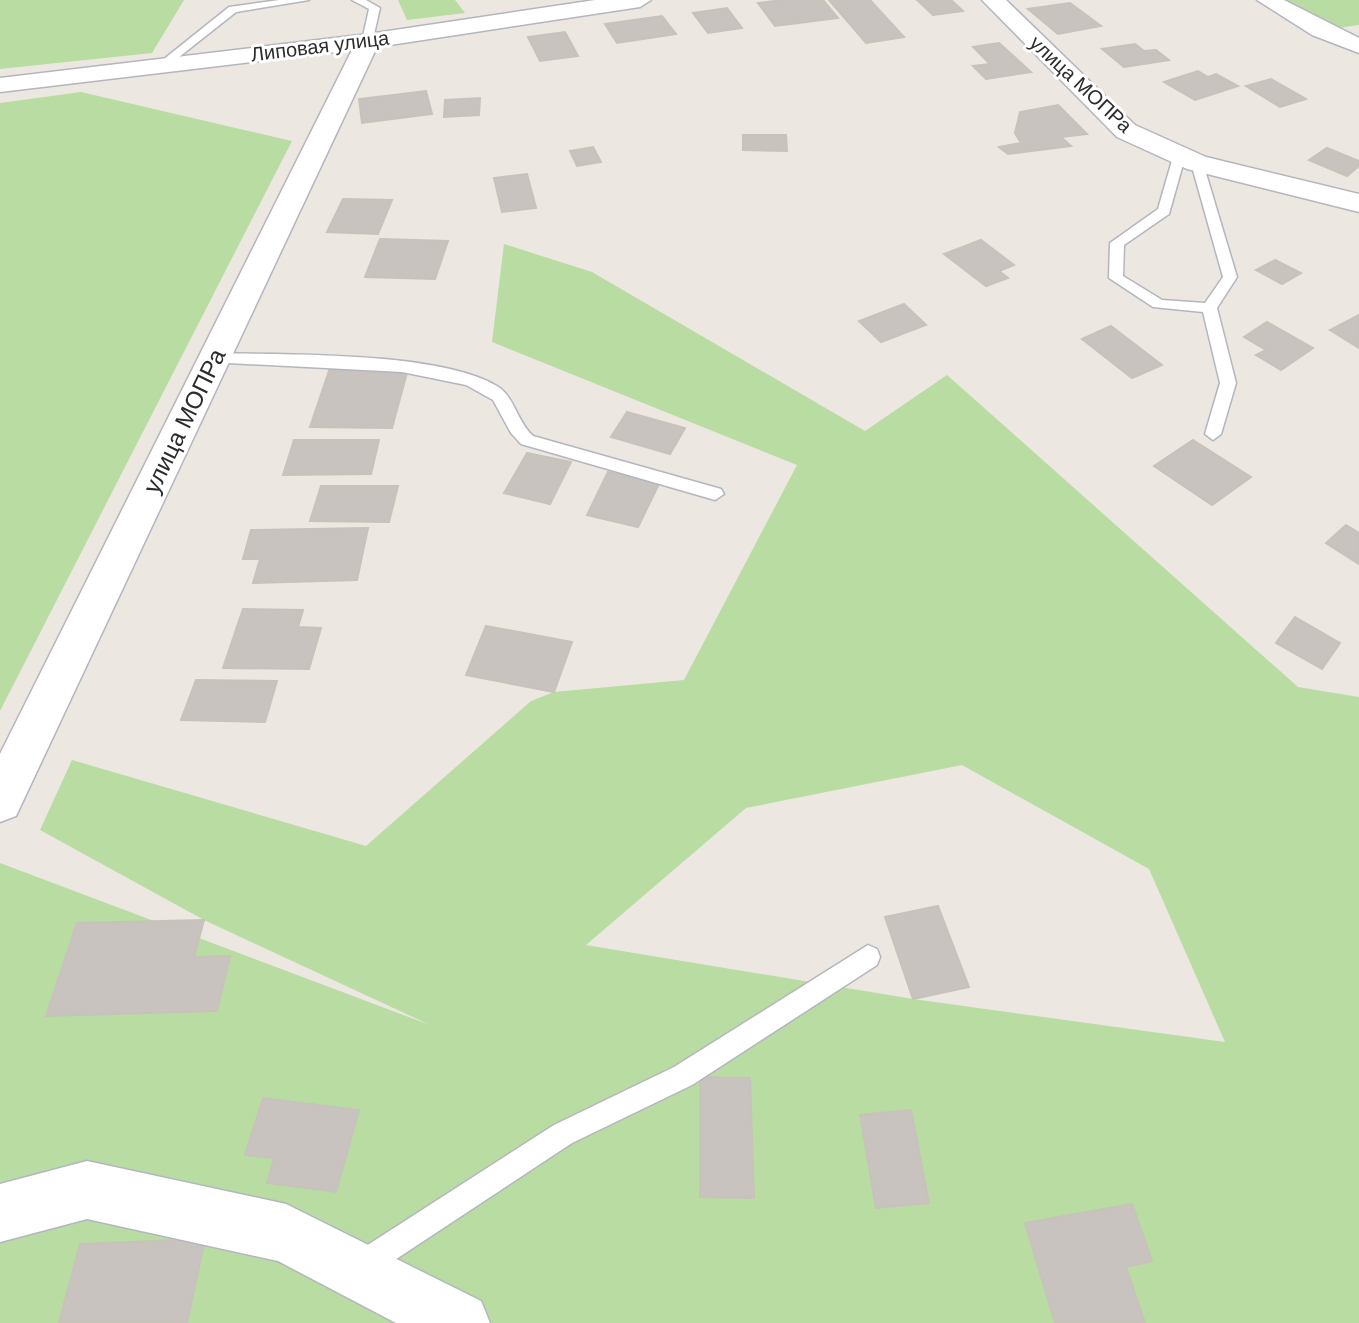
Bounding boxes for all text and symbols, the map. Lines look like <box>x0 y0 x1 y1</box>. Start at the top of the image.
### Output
street label: Липовая улица <box>250 26 391 65</box>
street label: улица МОПРа <box>1026 31 1137 137</box>
street label: улица МОПРа <box>137 344 231 498</box>

